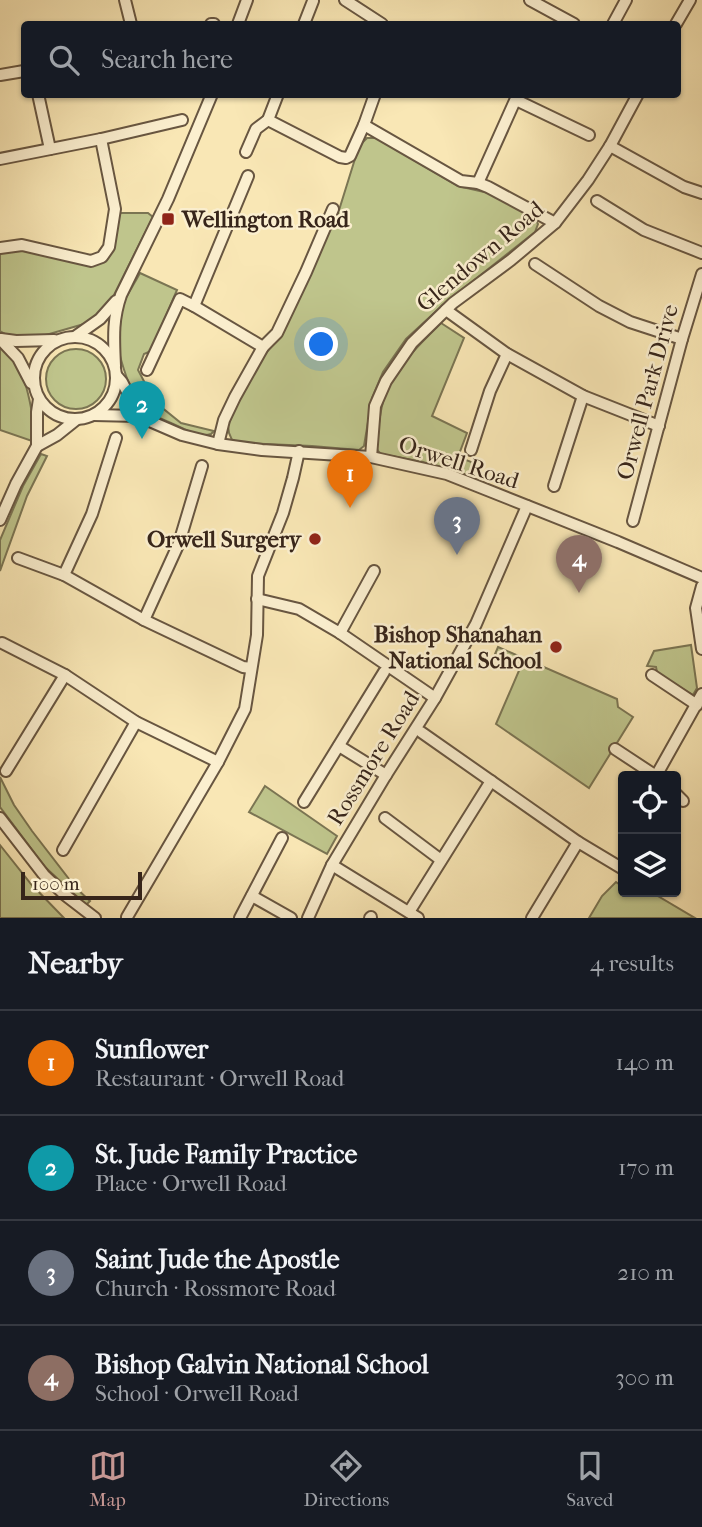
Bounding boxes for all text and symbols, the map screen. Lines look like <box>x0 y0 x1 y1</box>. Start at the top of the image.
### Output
search box <box>21 21 681 98</box>
icon: search <box>45 41 83 79</box>
text: Search here <box>101 44 233 75</box>
street label: Glendown Road <box>411 195 550 317</box>
place label: Wellington Road <box>181 206 351 233</box>
marker: Wellington Road <box>160 211 176 227</box>
street label: Orwell Park Drive <box>611 301 684 483</box>
your location <box>304 327 338 361</box>
pin: 2 <box>119 381 165 439</box>
street label: Orwell Road <box>395 430 523 495</box>
pin: 1 <box>327 450 373 508</box>
pin: 3 <box>434 497 480 555</box>
place label: Orwell Surgery <box>147 526 303 553</box>
marker: Orwell Surgery <box>307 531 323 547</box>
pin: 4 <box>556 535 602 593</box>
place label: Bishop Shanahan National School <box>374 621 543 674</box>
marker: Bishop Shanahan National School <box>548 639 564 655</box>
street label: Rossmore Road <box>322 686 426 830</box>
map controls <box>618 771 681 897</box>
button: locate <box>618 771 681 834</box>
button: layers <box>618 834 681 897</box>
scale bar <box>21 869 142 901</box>
text: 100 m <box>32 873 80 895</box>
text: Nearby <box>28 946 123 981</box>
text: 4 results <box>590 950 674 977</box>
text: Sunflower <box>95 1034 208 1065</box>
text: 1 <box>47 1049 55 1076</box>
text: 140 m <box>615 1049 674 1076</box>
text: Restaurant · Orwell Road <box>95 1065 344 1092</box>
text: St. Jude Family Practice <box>95 1139 357 1170</box>
text: 2 <box>45 1154 57 1181</box>
text: 170 m <box>618 1154 674 1181</box>
text: Place · Orwell Road <box>95 1170 287 1197</box>
text: Saint Jude the Apostle <box>95 1244 340 1275</box>
text: 3 <box>46 1259 56 1286</box>
text: 210 m <box>617 1259 674 1286</box>
text: Church · Rossmore Road <box>95 1275 336 1302</box>
text: Bishop Galvin National School <box>95 1349 429 1380</box>
text: 4 <box>44 1364 58 1391</box>
text: 300 m <box>615 1364 674 1391</box>
text: School · Orwell Road <box>95 1380 299 1407</box>
tab: Map <box>89 1447 127 1511</box>
tab: Directions <box>304 1447 389 1511</box>
tab: Saved <box>566 1447 613 1511</box>

